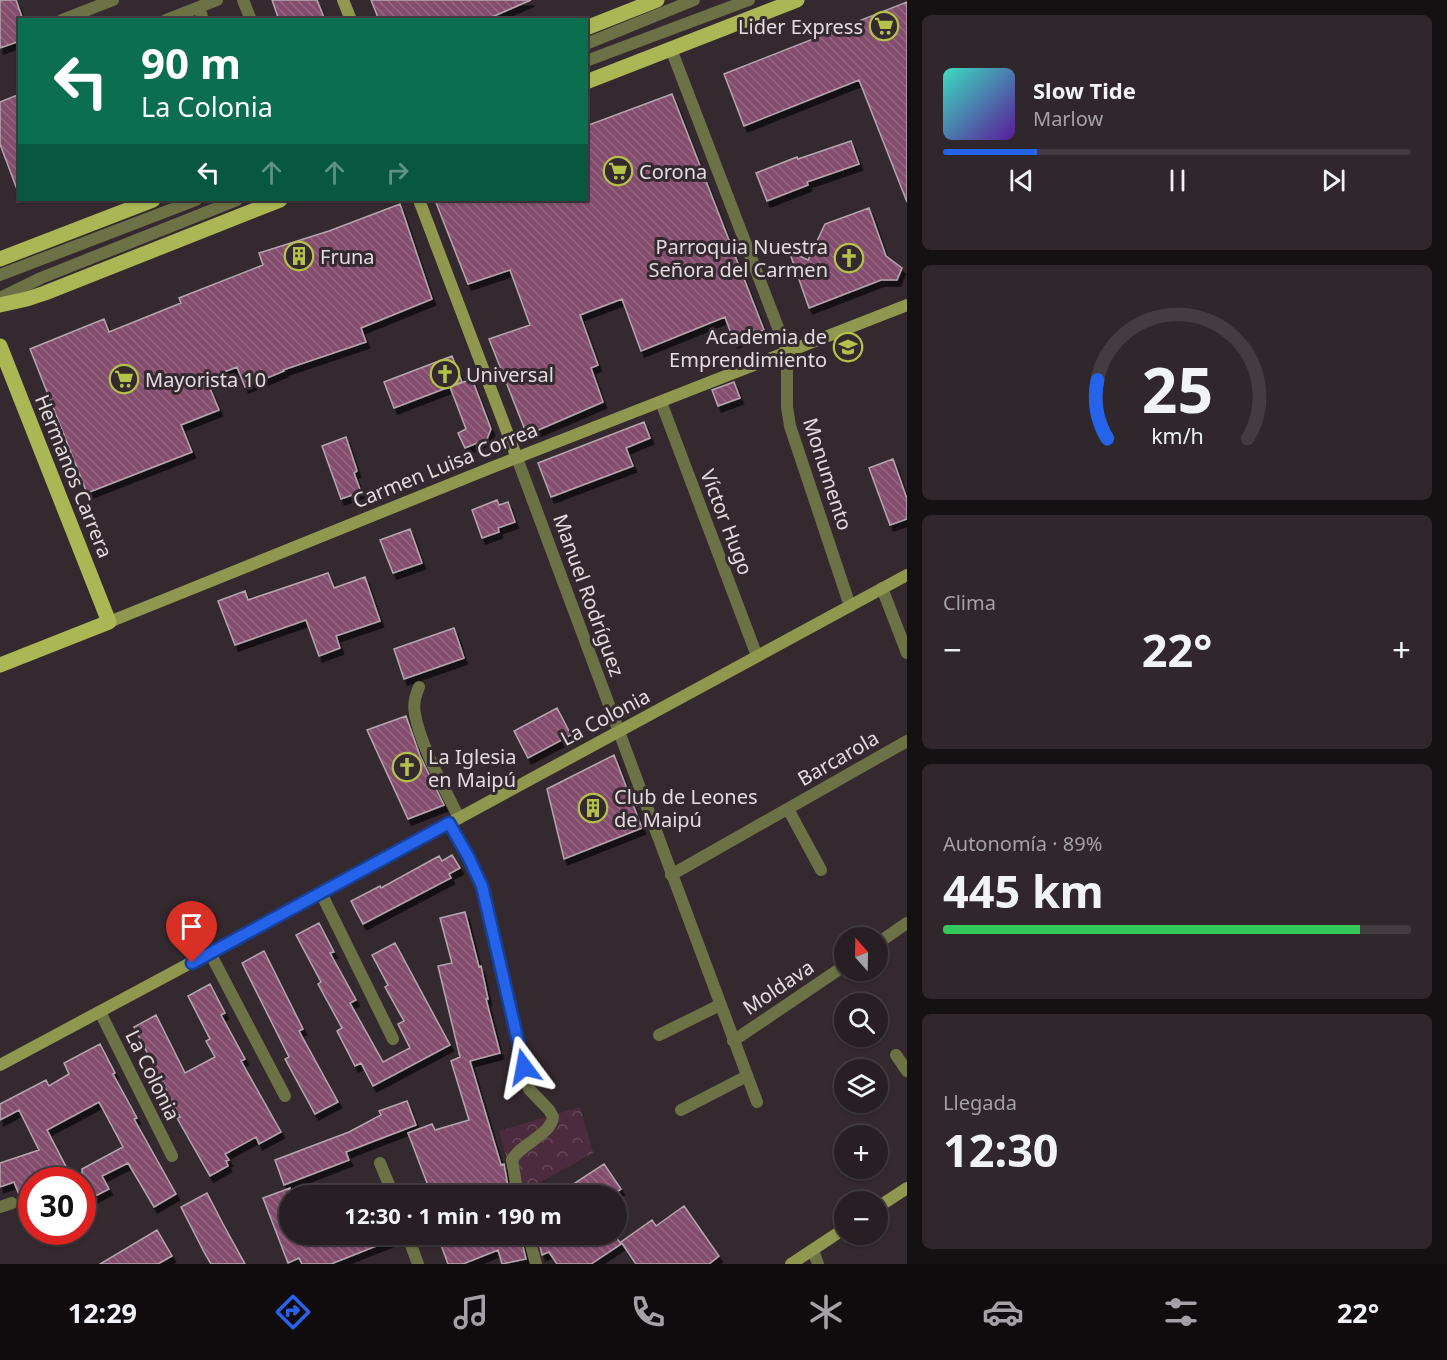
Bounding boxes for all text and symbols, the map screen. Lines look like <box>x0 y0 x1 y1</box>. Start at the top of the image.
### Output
supermarket icon: Lider Express <box>868 10 900 42</box>
place label: Lider Express <box>738 13 863 40</box>
text: 90 m <box>141 34 241 91</box>
icon: left <box>42 42 120 120</box>
text: Slow Tide <box>1033 75 1136 105</box>
text: La Colonia <box>141 88 273 125</box>
text: Marlow <box>1033 105 1103 132</box>
supermarket icon: Corona <box>602 155 634 187</box>
icon: left <box>192 156 225 189</box>
icon: ahead <box>255 156 288 189</box>
icon: ahead <box>318 156 351 189</box>
icon: right <box>381 156 414 189</box>
place label: Corona <box>639 158 707 185</box>
icon: previous <box>1005 164 1038 197</box>
icon: pause <box>1161 164 1194 197</box>
icon: next <box>1317 164 1350 197</box>
place label: Parroquia Nuestra Señora del Carmen <box>649 233 828 283</box>
building icon: Fruna <box>283 240 315 272</box>
church icon: Parroquia Nuestra Señora del Carmen <box>833 242 865 274</box>
place label: Fruna <box>320 243 375 270</box>
place label: Academia de Emprendimiento <box>669 323 827 373</box>
school or university icon: Academia de Emprendimiento <box>832 331 864 363</box>
text: 25 <box>1141 346 1213 431</box>
church icon: Universal <box>429 358 461 390</box>
place label: Universal <box>466 361 554 388</box>
supermarket icon: Mayorista 10 <box>108 363 140 395</box>
place label: Mayorista 10 <box>145 366 266 393</box>
street label: Hermanos Carrera <box>29 390 119 562</box>
street label: Monumento <box>797 414 859 534</box>
street label: Carmen Luisa Correa <box>349 416 541 514</box>
text: km/h <box>1151 422 1203 451</box>
street label: Víctor Hugo <box>694 465 760 579</box>
street label: Manuel Rodríguez <box>547 510 631 680</box>
text: Clima <box>943 589 996 616</box>
text: 22° <box>1142 619 1212 680</box>
text: − <box>943 627 962 672</box>
text: + <box>1392 627 1411 672</box>
street label: La Colonia <box>556 682 654 752</box>
street label: Barcarola <box>793 724 883 792</box>
place label: La Iglesia en Maipú <box>428 743 516 793</box>
church icon: La Iglesia en Maipú <box>391 751 423 783</box>
place label: Club de Leones de Maipú <box>614 783 758 833</box>
building icon: Club de Leones de Maipú <box>577 792 609 824</box>
text: Autonomía · 89% <box>943 830 1102 857</box>
text: 445 km <box>943 860 1104 921</box>
pin <box>166 901 217 963</box>
icon: arrive <box>175 910 208 943</box>
north arrow <box>834 927 888 981</box>
map controls <box>834 927 888 1245</box>
street label: Moldava <box>737 953 819 1021</box>
button: search <box>834 993 888 1047</box>
street label: La Colonia <box>119 1025 187 1125</box>
position arrow <box>492 1035 556 1099</box>
button: layers <box>834 1059 888 1113</box>
text: Llegada <box>943 1089 1017 1116</box>
text: 12:30 <box>943 1119 1059 1180</box>
button: + <box>834 1125 888 1179</box>
speed limit sign: 30 <box>18 1167 96 1245</box>
button: − <box>834 1191 888 1245</box>
text: 12:30 · 1 min · 190 m <box>344 1200 562 1230</box>
icon: directions <box>272 1291 314 1333</box>
icon: music <box>450 1291 492 1333</box>
icon: phone <box>627 1291 669 1333</box>
icon: climate <box>805 1291 847 1333</box>
icon: car <box>982 1291 1024 1333</box>
icon: filters <box>1160 1291 1202 1333</box>
text: 12:29 <box>68 1294 137 1331</box>
text: 22° <box>1337 1294 1379 1331</box>

